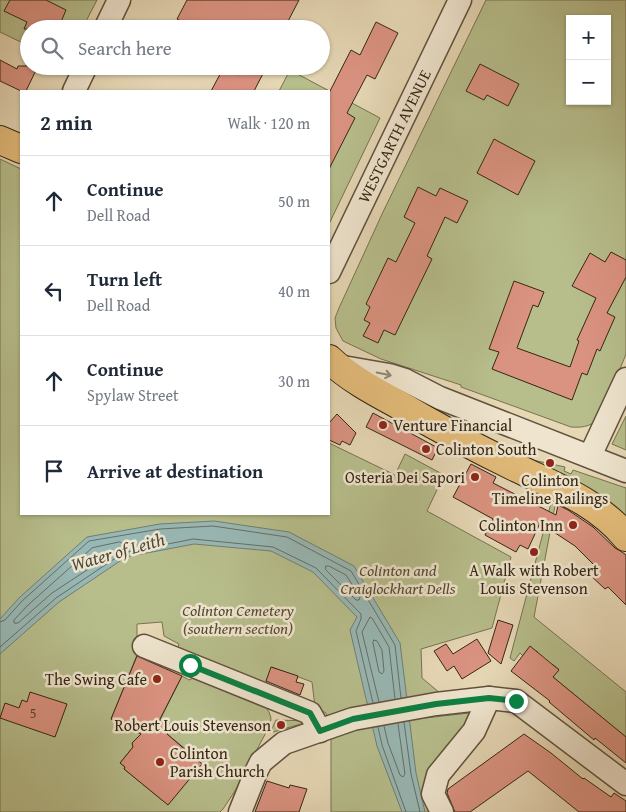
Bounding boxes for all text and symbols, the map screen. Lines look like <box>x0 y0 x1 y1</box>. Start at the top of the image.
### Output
map controls <box>566 15 611 105</box>
button: + <box>566 15 611 60</box>
search box <box>20 20 330 75</box>
icon: search <box>38 34 66 62</box>
text: Search here <box>78 34 172 62</box>
button: − <box>566 60 611 105</box>
street label: WESTGARTH AVENUE <box>351 65 437 207</box>
text: 2 min <box>40 107 92 138</box>
text: Walk · 120 m <box>227 111 310 135</box>
text: Continue <box>87 175 164 203</box>
icon: ahead <box>40 187 68 215</box>
text: 50 m <box>278 189 310 213</box>
text: Dell Road <box>87 203 150 227</box>
text: Turn left <box>87 265 162 293</box>
icon: left <box>40 277 68 305</box>
text: 40 m <box>278 279 310 303</box>
text: Dell Road <box>87 293 150 317</box>
text: Continue <box>87 355 164 383</box>
icon: ahead <box>40 367 68 395</box>
text: 30 m <box>278 369 310 393</box>
one-way arrow <box>376 370 392 380</box>
text: Spylaw Street <box>87 383 179 407</box>
place label: Venture Financial <box>393 413 513 437</box>
marker: Venture Financial <box>377 419 389 431</box>
place label: Colinton South <box>436 437 536 461</box>
marker: Colinton South <box>420 443 432 455</box>
icon: arrive <box>40 457 68 485</box>
text: Arrive at destination <box>87 457 263 485</box>
marker: Colinton Timeline Railings <box>544 457 556 469</box>
place label: Osteria Dei Sapori <box>345 465 466 489</box>
place label: Colinton Timeline Railings <box>492 468 608 510</box>
marker: Osteria Dei Sapori <box>469 471 481 483</box>
place label: Colinton Inn <box>479 513 563 537</box>
marker: Colinton Inn <box>567 519 579 531</box>
water label: Water of Leith <box>68 525 168 578</box>
marker: A Walk with Robert Louis Stevenson <box>528 546 540 558</box>
park label: Colinton and Craiglockhart Dells <box>340 558 456 600</box>
place label: A Walk with Robert Louis Stevenson <box>469 558 599 600</box>
park label: Colinton Cemetery (southern section) <box>182 598 294 640</box>
route start <box>179 654 202 677</box>
place label: The Swing Cafe <box>45 667 147 691</box>
marker: The Swing Cafe <box>151 673 163 685</box>
route end <box>505 690 528 713</box>
house number: 5 <box>30 703 36 723</box>
place label: Robert Louis Stevenson <box>115 713 271 737</box>
marker: Robert Louis Stevenson <box>275 719 287 731</box>
place label: Colinton Parish Church <box>170 741 265 783</box>
marker: Colinton Parish Church <box>154 756 166 768</box>

